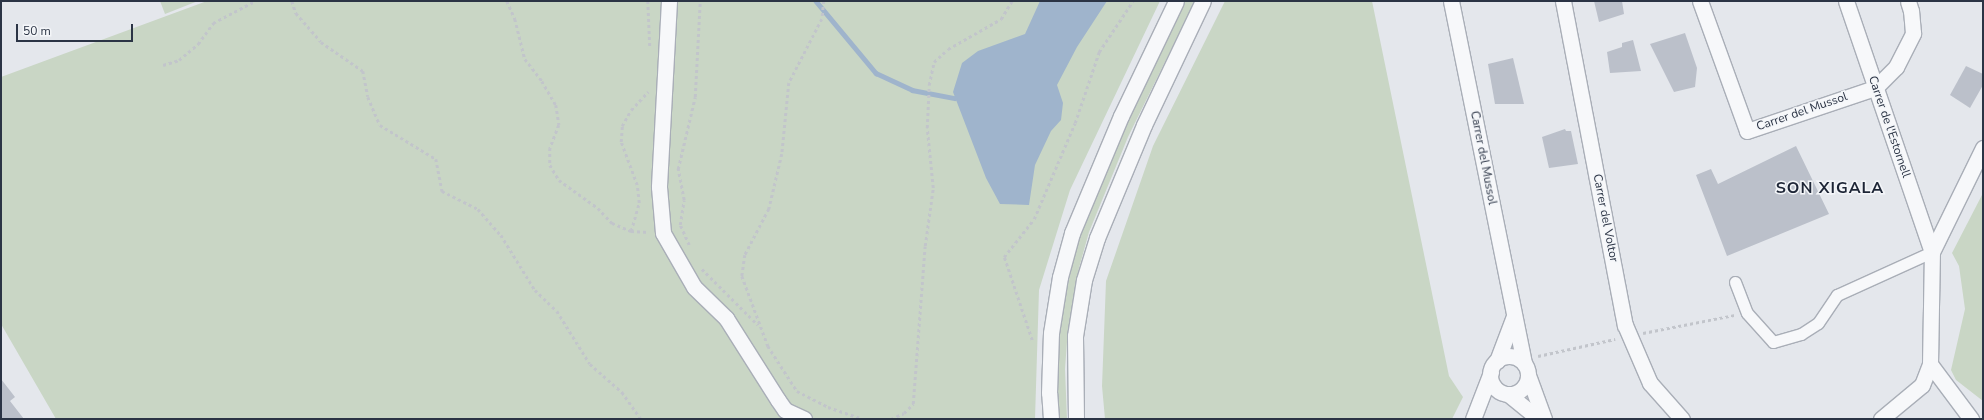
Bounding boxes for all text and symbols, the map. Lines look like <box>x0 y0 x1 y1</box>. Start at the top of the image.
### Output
scale bar <box>18 16 135 42</box>
text: 50 m <box>23 23 51 39</box>
street label: Carrer de l'Estornell <box>1865 74 1913 180</box>
street label: Carrer del Mussol <box>1755 90 1849 134</box>
street label: Carrer del Mussol <box>1467 110 1499 206</box>
street label: Carrer del Voltor <box>1589 173 1621 263</box>
district label: SON XIGALA <box>1776 178 1884 198</box>

